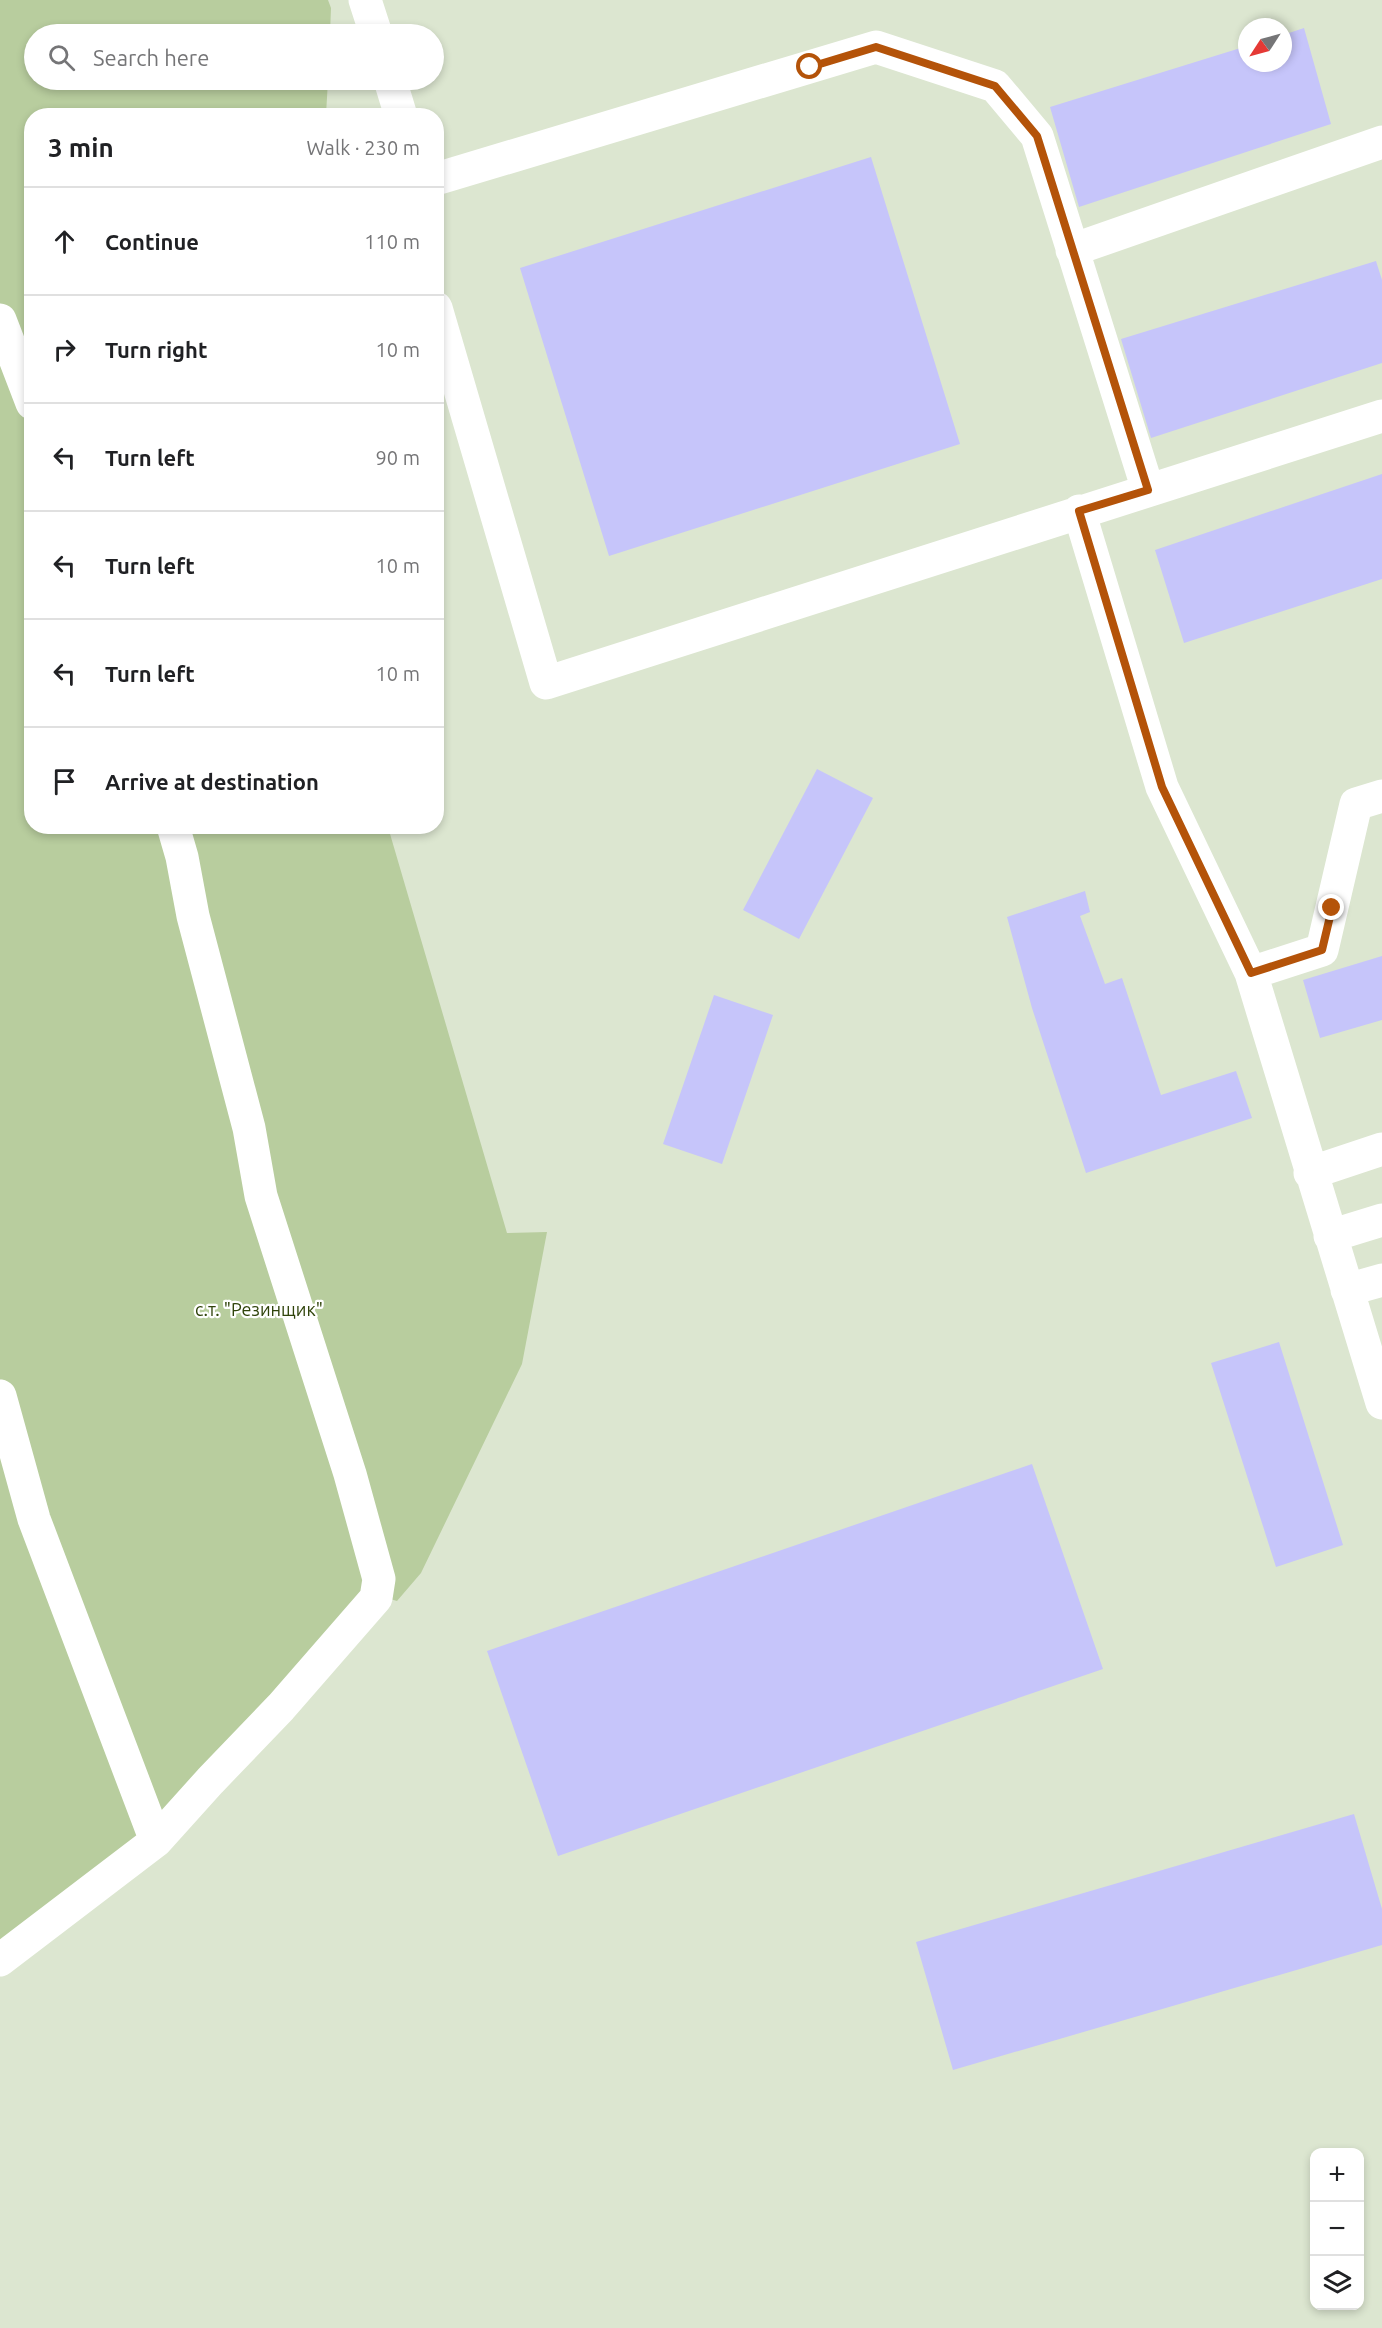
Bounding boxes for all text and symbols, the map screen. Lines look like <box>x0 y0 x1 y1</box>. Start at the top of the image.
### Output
north arrow <box>1238 18 1292 72</box>
search box <box>24 24 444 90</box>
icon: search <box>45 41 78 74</box>
text: Search here <box>93 45 209 70</box>
route start <box>796 53 822 79</box>
text: 3 min <box>48 133 114 162</box>
text: Walk · 230 m <box>307 136 420 159</box>
icon: ahead <box>48 225 81 258</box>
text: Continue <box>105 229 199 254</box>
text: 110 m <box>364 230 420 253</box>
icon: right <box>48 333 81 366</box>
text: Turn right <box>105 337 207 362</box>
text: 10 m <box>376 338 420 361</box>
icon: left <box>48 441 81 474</box>
text: Turn left <box>105 445 195 470</box>
text: 90 m <box>376 446 420 469</box>
icon: left <box>48 549 81 582</box>
text: Turn left <box>105 553 195 578</box>
text: 10 m <box>376 554 420 577</box>
icon: left <box>48 657 81 690</box>
text: Turn left <box>105 661 195 686</box>
text: 10 m <box>376 662 420 685</box>
icon: arrive <box>48 765 81 798</box>
text: Arrive at destination <box>105 769 319 794</box>
route end <box>1318 894 1344 920</box>
park label: с.т. "Резинщик" <box>195 1299 323 1319</box>
map controls <box>1310 2148 1364 2310</box>
button: + <box>1310 2148 1364 2202</box>
button: − <box>1310 2202 1364 2256</box>
button: layers <box>1310 2256 1364 2310</box>

